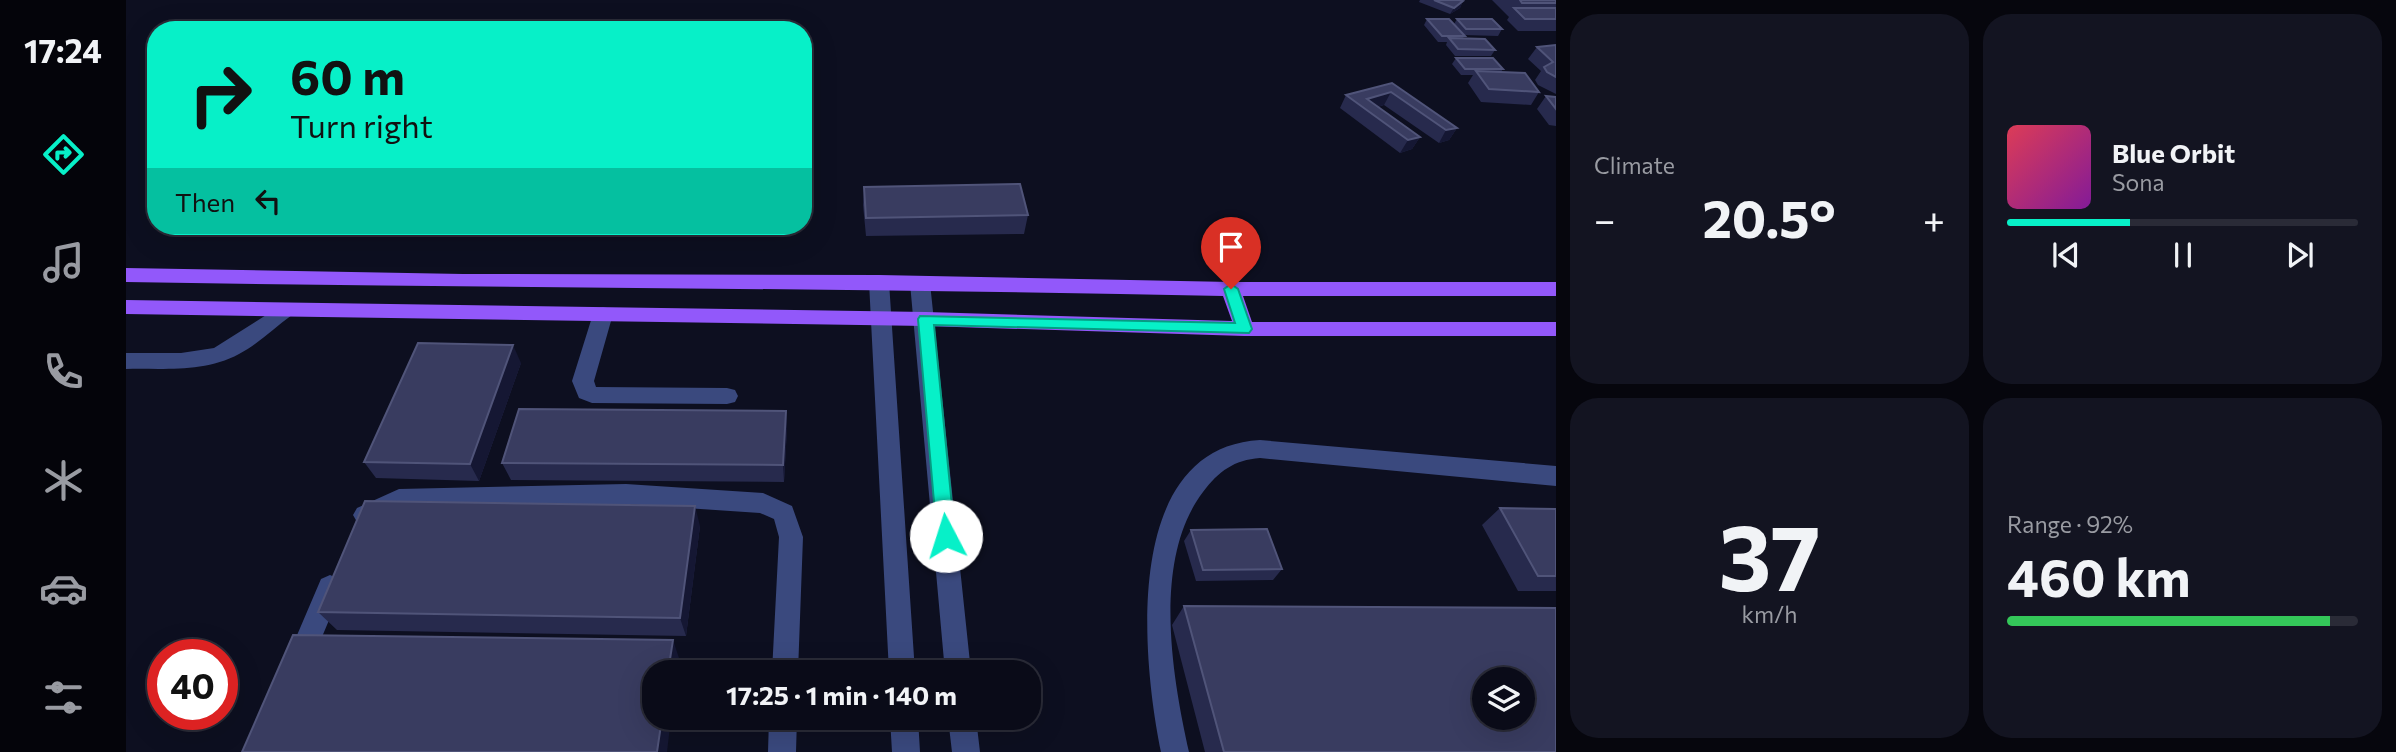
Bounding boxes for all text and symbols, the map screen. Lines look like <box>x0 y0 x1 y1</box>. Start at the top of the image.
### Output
text: 17:24 <box>24 30 102 70</box>
text: 60 m <box>290 45 405 105</box>
icon: right <box>175 49 266 140</box>
text: Turn right <box>290 105 433 145</box>
icon: directions <box>39 130 88 179</box>
text: Blue Orbit <box>2112 137 2235 168</box>
text: Climate <box>1594 151 1675 179</box>
text: Sona <box>2112 168 2164 196</box>
icon: left <box>249 182 287 220</box>
text: 20.5° <box>1702 185 1836 249</box>
text: Then <box>175 186 235 217</box>
text: − <box>1594 195 1616 242</box>
text: + <box>1923 195 1945 242</box>
pin <box>1201 217 1261 289</box>
icon: arrive <box>1212 228 1250 266</box>
icon: previous <box>2047 236 2085 274</box>
icon: pause <box>2164 236 2202 274</box>
icon: next <box>2281 236 2319 274</box>
icon: music <box>39 238 88 287</box>
icon: phone <box>39 347 88 396</box>
icon: climate <box>39 456 88 505</box>
text: 37 <box>1718 498 1821 610</box>
position arrow <box>909 499 983 573</box>
text: Range · 92% <box>2007 510 2133 538</box>
text: 460 km <box>2007 544 2191 608</box>
icon: car <box>39 564 88 613</box>
text: km/h <box>1742 600 1797 628</box>
speed limit sign: 40 <box>147 639 238 730</box>
map controls <box>1472 667 1535 730</box>
button: layers <box>1472 667 1535 730</box>
icon: filters <box>39 673 88 722</box>
text: 17:25 · 1 min · 140 m <box>726 679 957 710</box>

